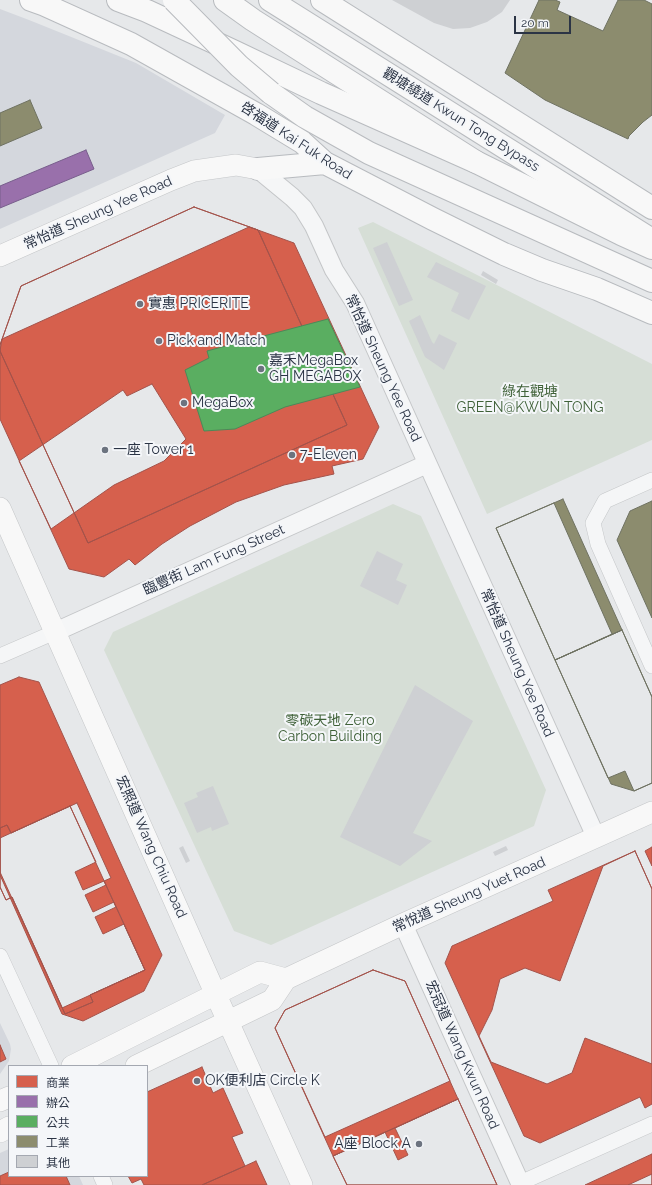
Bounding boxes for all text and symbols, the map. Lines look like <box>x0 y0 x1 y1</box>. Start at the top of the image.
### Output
scale bar <box>516 8 573 34</box>
text: 20 m <box>521 16 549 30</box>
street label: 觀塘繞道 Kwun Tong Bypass <box>379 65 543 175</box>
street label: 啓福道 Kai Fuk Road <box>237 99 355 183</box>
street label: 常怡道 Sheung Yee Road <box>21 173 175 253</box>
street label: 常怡道 Sheung Yee Road <box>341 292 425 444</box>
place label: 實惠 PRICERITE <box>148 296 249 312</box>
marker: 實惠 PRICERITE <box>135 299 145 309</box>
place label: Pick and Match <box>167 333 266 349</box>
marker: Pick and Match <box>154 336 164 346</box>
place label: 嘉禾MegaBox GH MEGABOX <box>269 353 361 386</box>
marker: 嘉禾MegaBox GH MEGABOX <box>256 364 266 374</box>
park label: 綠在觀塘 GREEN@KWUN TONG <box>457 384 603 416</box>
place label: MegaBox <box>192 395 253 411</box>
marker: MegaBox <box>179 398 189 408</box>
place label: 一座 Tower 1 <box>113 442 193 458</box>
marker: 一座 Tower 1 <box>100 445 110 455</box>
place label: 7-Eleven <box>300 447 357 463</box>
marker: 7-Eleven <box>287 450 297 460</box>
street label: 臨豐街 Lam Fung Street <box>141 521 287 599</box>
street label: 常怡道 Sheung Yee Road <box>477 586 557 740</box>
park label: 零碳天地 Zero Carbon Building <box>278 713 382 746</box>
street label: 宏照道 Wang Chiu Road <box>112 773 190 921</box>
street label: 常悅道 Sheung Yuet Road <box>390 854 548 936</box>
street label: 宏冠道 Wang Kwun Road <box>422 978 502 1132</box>
legend <box>8 1065 148 1177</box>
place label: OK便利店 Circle K <box>205 1073 320 1089</box>
text: 商業 <box>46 1076 70 1090</box>
marker: OK便利店 Circle K <box>192 1076 202 1086</box>
text: 辦公 <box>46 1096 70 1110</box>
text: 公共 <box>46 1116 70 1130</box>
text: 工業 <box>46 1136 70 1150</box>
place label: A座 Block A <box>334 1136 411 1152</box>
marker: A座 Block A <box>414 1139 424 1149</box>
text: 其他 <box>46 1156 70 1170</box>

